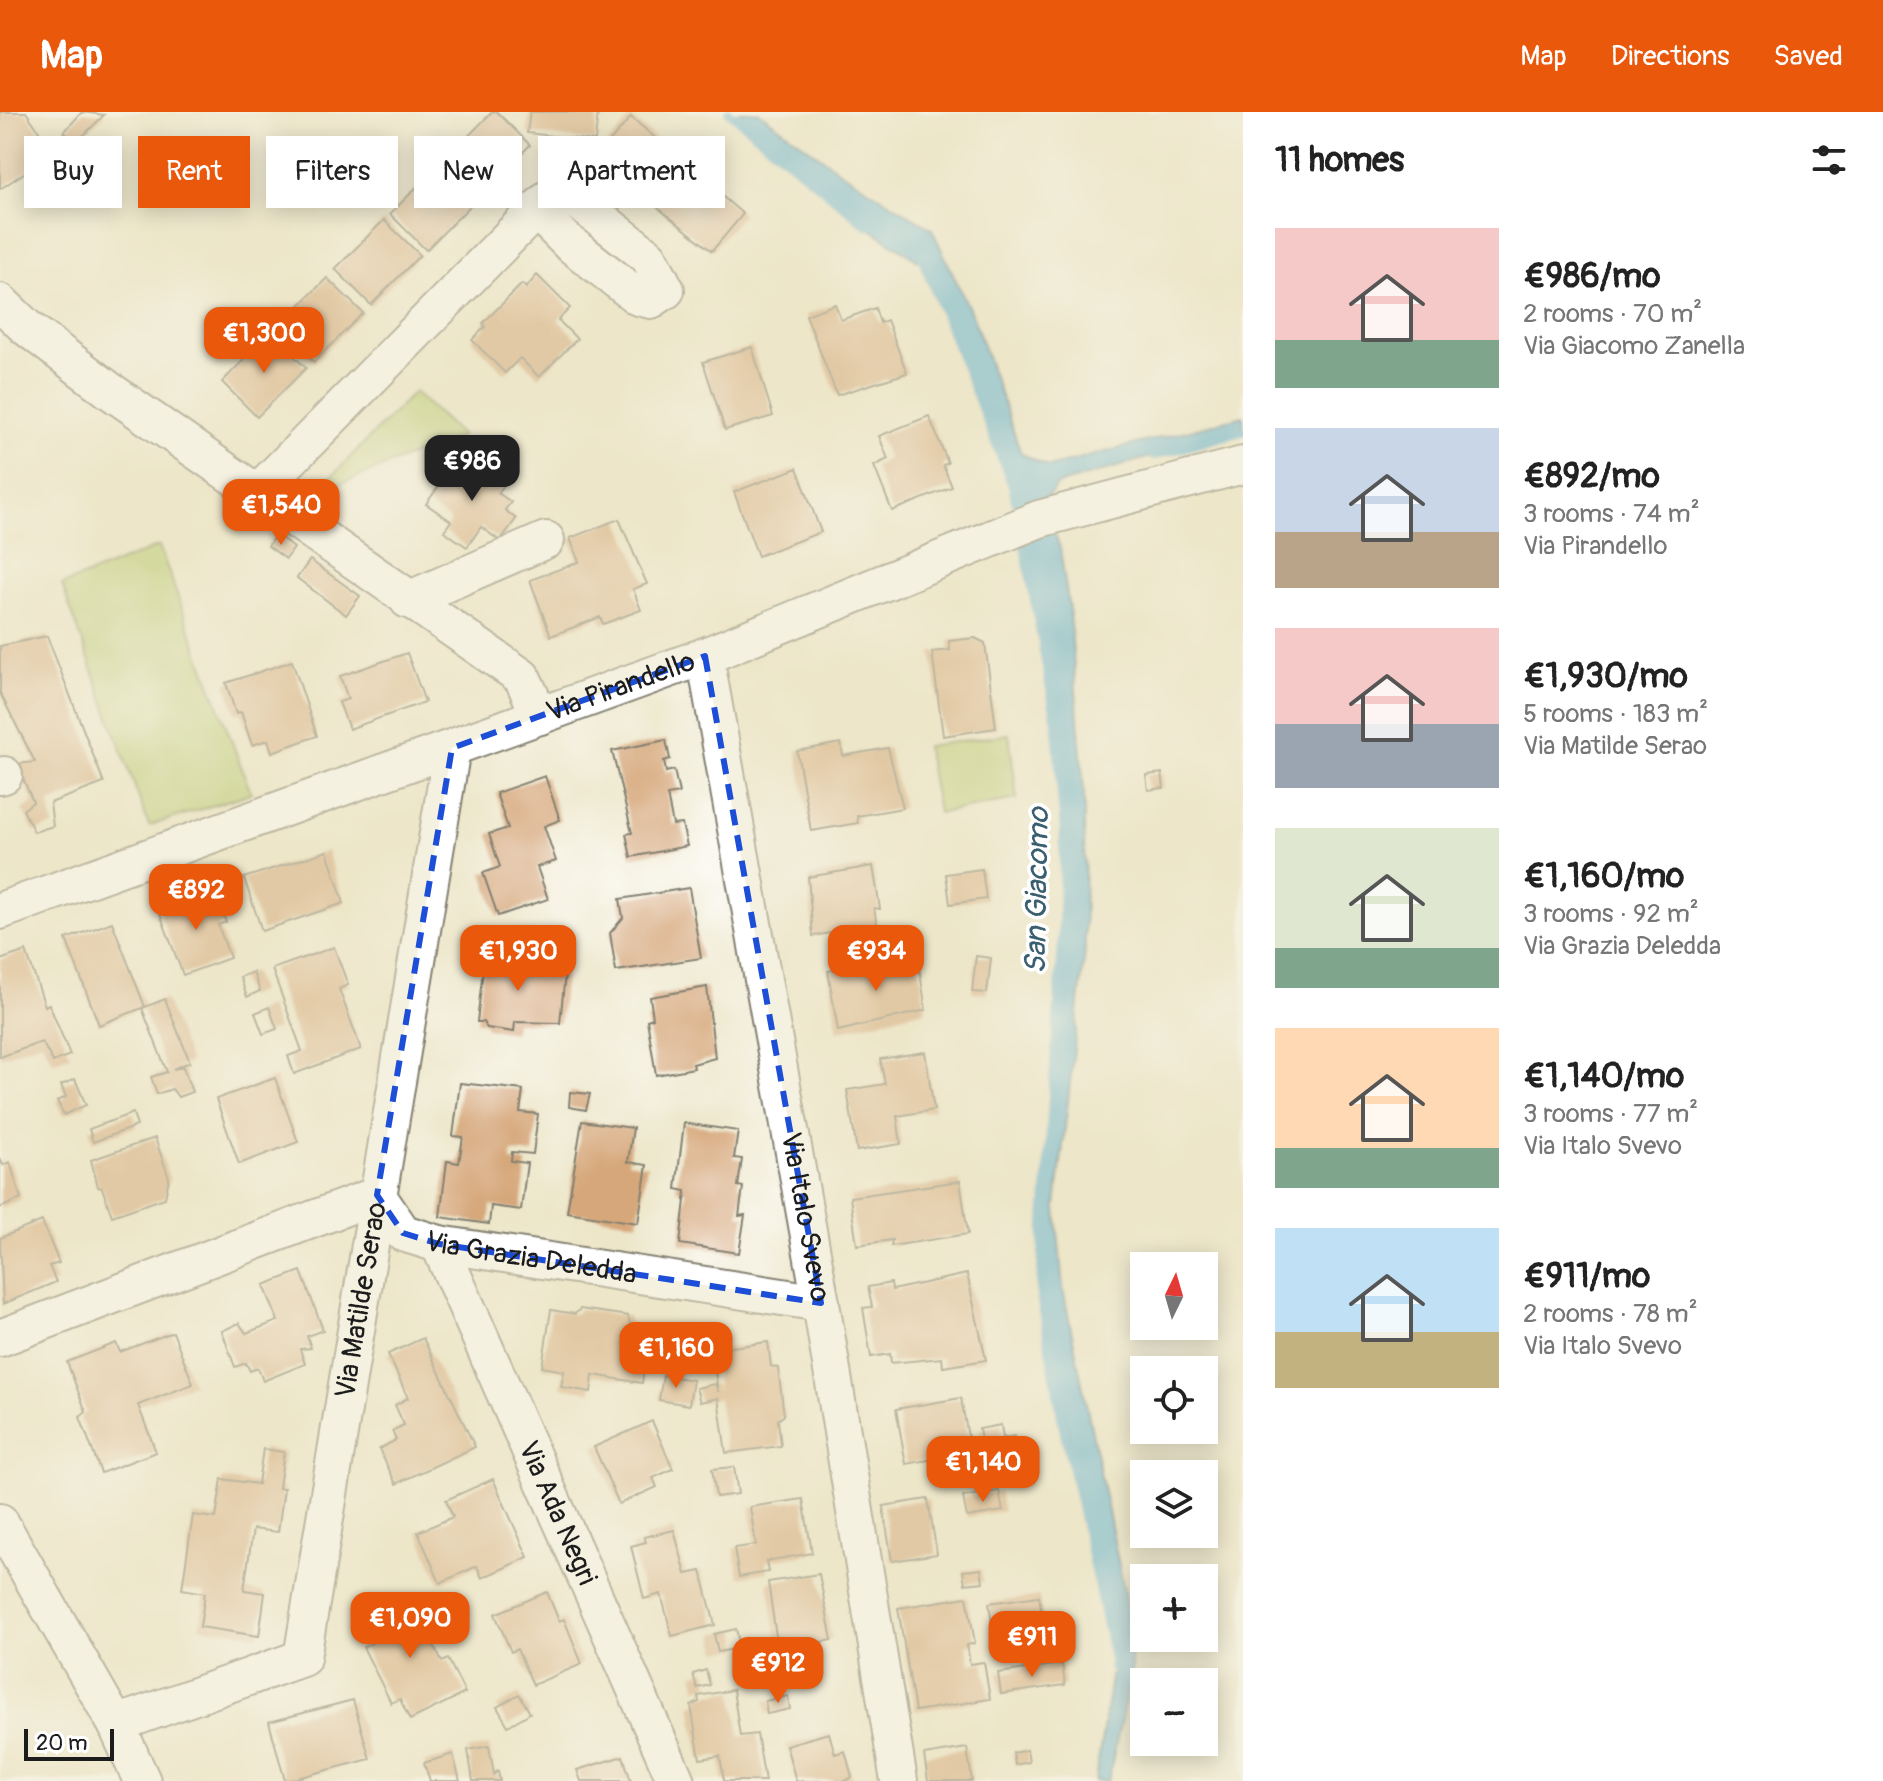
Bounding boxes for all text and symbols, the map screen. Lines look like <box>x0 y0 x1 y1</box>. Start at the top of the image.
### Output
text: Map <box>40 32 103 80</box>
text: Map <box>1520 39 1567 74</box>
text: Directions <box>1611 39 1730 74</box>
text: Saved <box>1774 39 1843 74</box>
chip: Buy <box>24 136 122 208</box>
chip: Rent <box>138 136 250 208</box>
chip: Filters <box>266 136 398 208</box>
chip: New <box>414 136 522 208</box>
chip: Apartment <box>538 136 725 208</box>
icon: filters <box>1807 138 1851 182</box>
text: 11 homes <box>1275 139 1404 182</box>
text: €986/mo <box>1523 255 1661 298</box>
icon: home <box>1339 260 1435 356</box>
text: 2 rooms · 70 m² <box>1523 298 1702 330</box>
pin: €1,300 <box>199 307 329 375</box>
text: €1,300 <box>222 317 306 349</box>
text: Via Giacomo Zanella <box>1523 330 1745 362</box>
pin: €986 <box>425 435 519 503</box>
text: €986 <box>443 445 501 477</box>
text: €892/mo <box>1523 455 1660 498</box>
icon: home <box>1339 460 1435 556</box>
pin: €1,540 <box>216 479 346 547</box>
text: €1,540 <box>241 489 321 521</box>
text: 3 rooms · 74 m² <box>1523 498 1700 530</box>
text: Via Pirandello <box>1523 530 1667 562</box>
street label: Via Pirandello <box>542 644 700 729</box>
text: €1,930/mo <box>1523 655 1688 698</box>
icon: home <box>1339 660 1435 756</box>
text: 5 rooms · 183 m² <box>1523 698 1708 730</box>
text: Via Matilde Serao <box>1523 730 1707 762</box>
water label: San Giacomo <box>1017 806 1057 975</box>
text: €1,160/mo <box>1523 855 1684 898</box>
icon: home <box>1339 860 1435 956</box>
pin: €892 <box>149 864 243 932</box>
text: €892 <box>167 874 225 906</box>
text: 3 rooms · 92 m² <box>1523 898 1699 930</box>
pin: €1,930 <box>453 925 583 993</box>
pin: €934 <box>829 925 923 993</box>
text: Via Grazia Deledda <box>1523 930 1721 962</box>
text: €1,930 <box>478 935 558 967</box>
text: €934 <box>846 935 906 967</box>
text: €1,140/mo <box>1523 1055 1684 1098</box>
icon: home <box>1339 1060 1435 1156</box>
text: 3 rooms · 77 m² <box>1523 1098 1698 1130</box>
street label: Via Italo Svevo <box>773 1130 838 1304</box>
text: Via Italo Svevo <box>1523 1130 1682 1162</box>
street label: Via Matilde Serao <box>328 1200 394 1401</box>
street label: Via Grazia Deledda <box>421 1223 639 1292</box>
north arrow <box>1130 1252 1218 1340</box>
map controls <box>1130 1252 1218 1756</box>
text: €911/mo <box>1523 1255 1650 1298</box>
icon: home <box>1339 1260 1435 1356</box>
text: 2 rooms · 78 m² <box>1523 1298 1698 1330</box>
pin: €1,160 <box>611 1322 741 1390</box>
text: Via Italo Svevo <box>1523 1330 1682 1362</box>
text: €1,160 <box>638 1332 715 1364</box>
button: locate <box>1130 1356 1218 1444</box>
street label: Via Ada Negri <box>511 1436 605 1590</box>
pin: €1,140 <box>918 1436 1048 1504</box>
text: €1,140 <box>945 1446 1021 1478</box>
button: layers <box>1130 1460 1218 1548</box>
button: + <box>1130 1564 1218 1652</box>
pin: €1,090 <box>345 1592 475 1660</box>
text: €1,090 <box>369 1602 451 1634</box>
pin: €911 <box>985 1611 1079 1679</box>
text: €911 <box>1007 1621 1057 1653</box>
pin: €912 <box>731 1637 825 1705</box>
text: €912 <box>750 1647 806 1679</box>
button: − <box>1130 1668 1218 1756</box>
scale bar <box>24 1725 114 1761</box>
text: 20 m <box>36 1729 88 1757</box>

